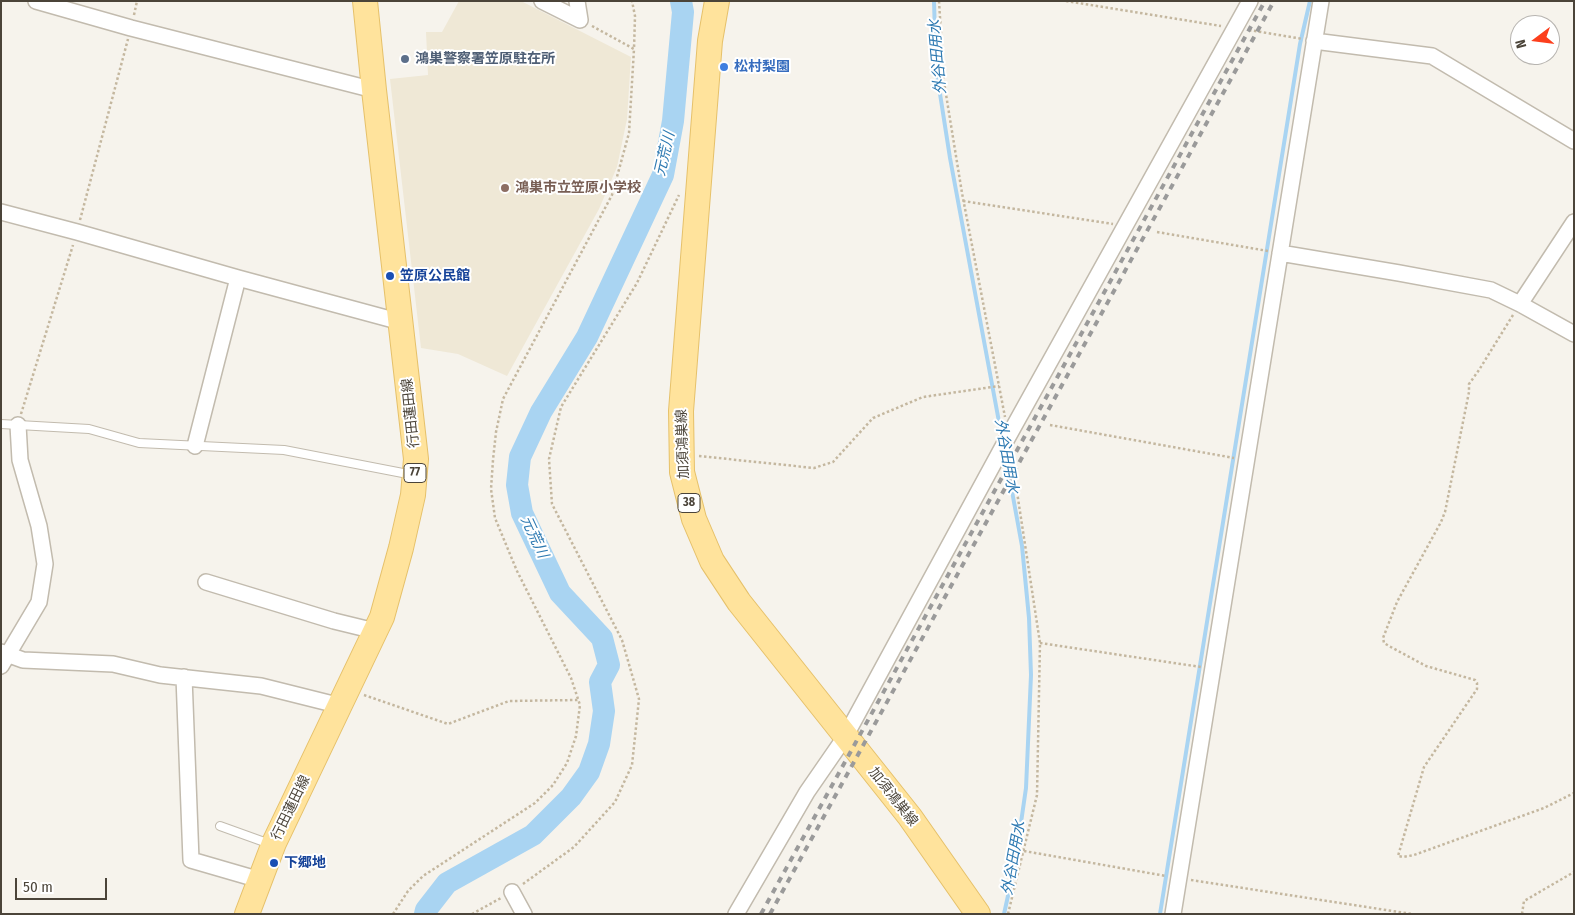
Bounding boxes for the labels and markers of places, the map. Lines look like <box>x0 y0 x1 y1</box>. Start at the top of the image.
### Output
place label: 鴻巣警察署笠原駐在所 <box>415 51 555 67</box>
marker: 鴻巣警察署笠原駐在所 <box>399 53 411 65</box>
place label: 松村梨園 <box>734 59 790 75</box>
marker: 松村梨園 <box>718 61 730 73</box>
place label: 鴻巣市立笠原小学校 <box>515 180 641 196</box>
marker: 鴻巣市立笠原小学校 <box>499 182 511 194</box>
place label: 笠原公民館 <box>400 268 470 284</box>
marker: 笠原公民館 <box>384 270 396 282</box>
place label: 下郷地 <box>284 855 326 871</box>
marker: 下郷地 <box>268 857 280 869</box>

